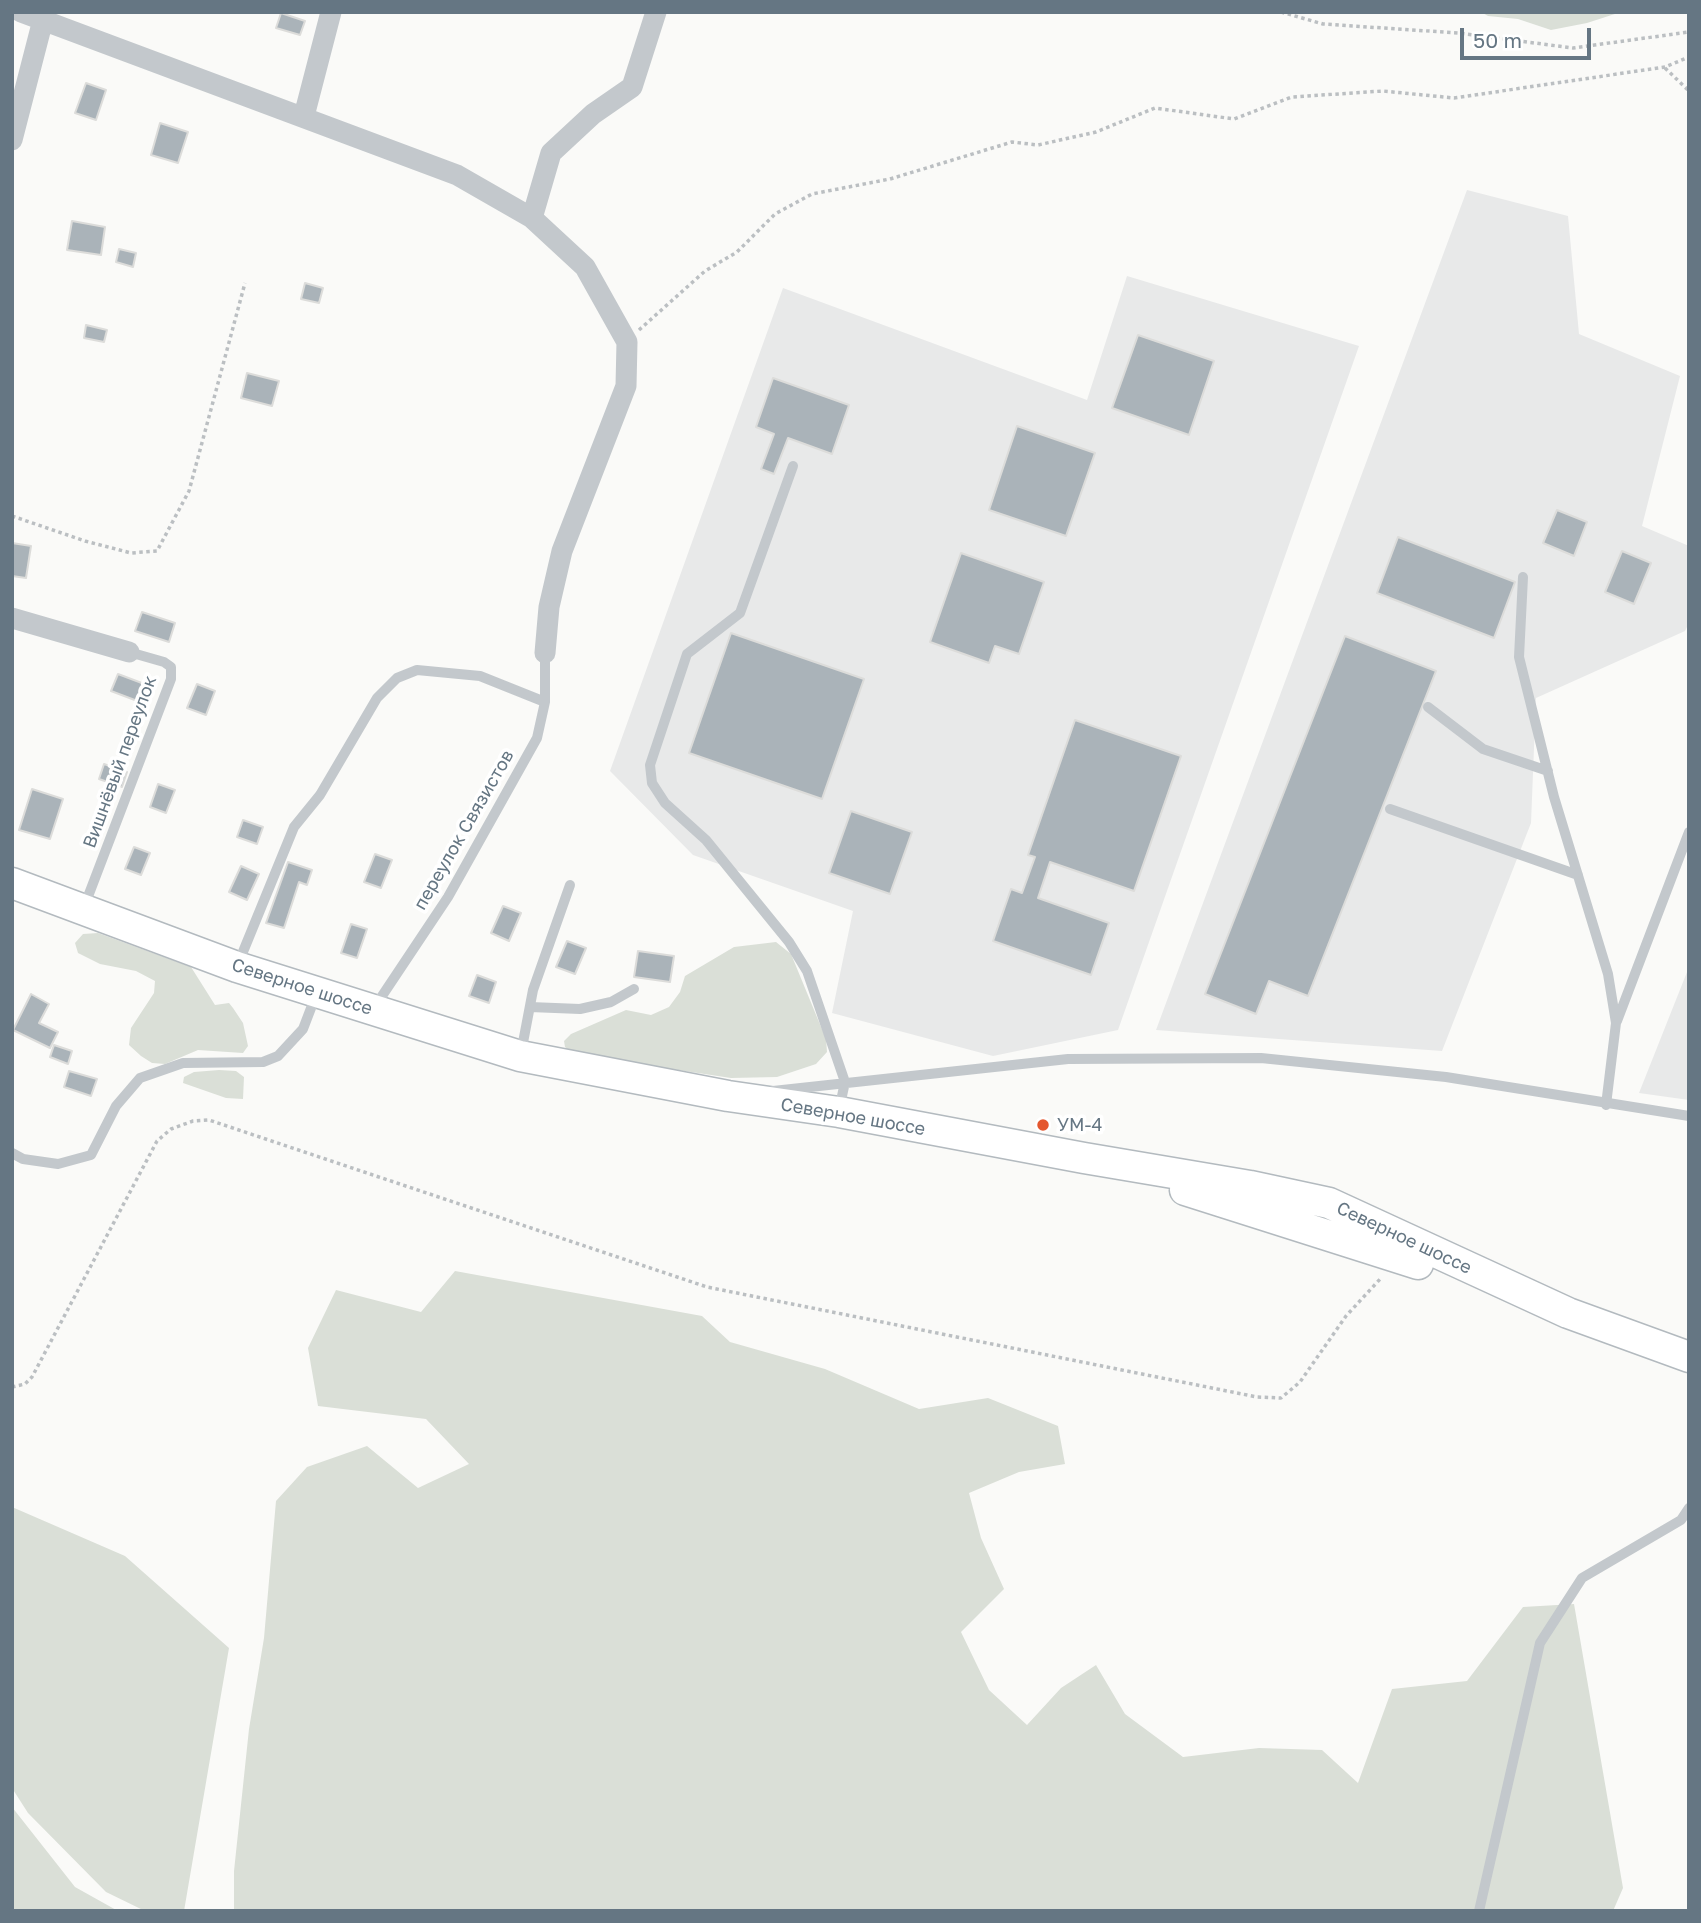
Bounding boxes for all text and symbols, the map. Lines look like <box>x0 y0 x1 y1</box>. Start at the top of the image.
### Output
scale bar <box>1463 14 1594 58</box>
text: 50 m <box>1473 27 1522 53</box>
street label: Вишнёвый переулок <box>79 673 161 851</box>
street label: переулок Связистов <box>409 746 519 914</box>
street label: Северное шоссе <box>229 954 375 1020</box>
street label: Северное шоссе <box>779 1094 927 1140</box>
place label: УМ-4 <box>1057 1114 1102 1136</box>
marker: УМ-4 <box>1035 1117 1051 1133</box>
street label: Северное шоссе <box>1333 1197 1475 1279</box>

